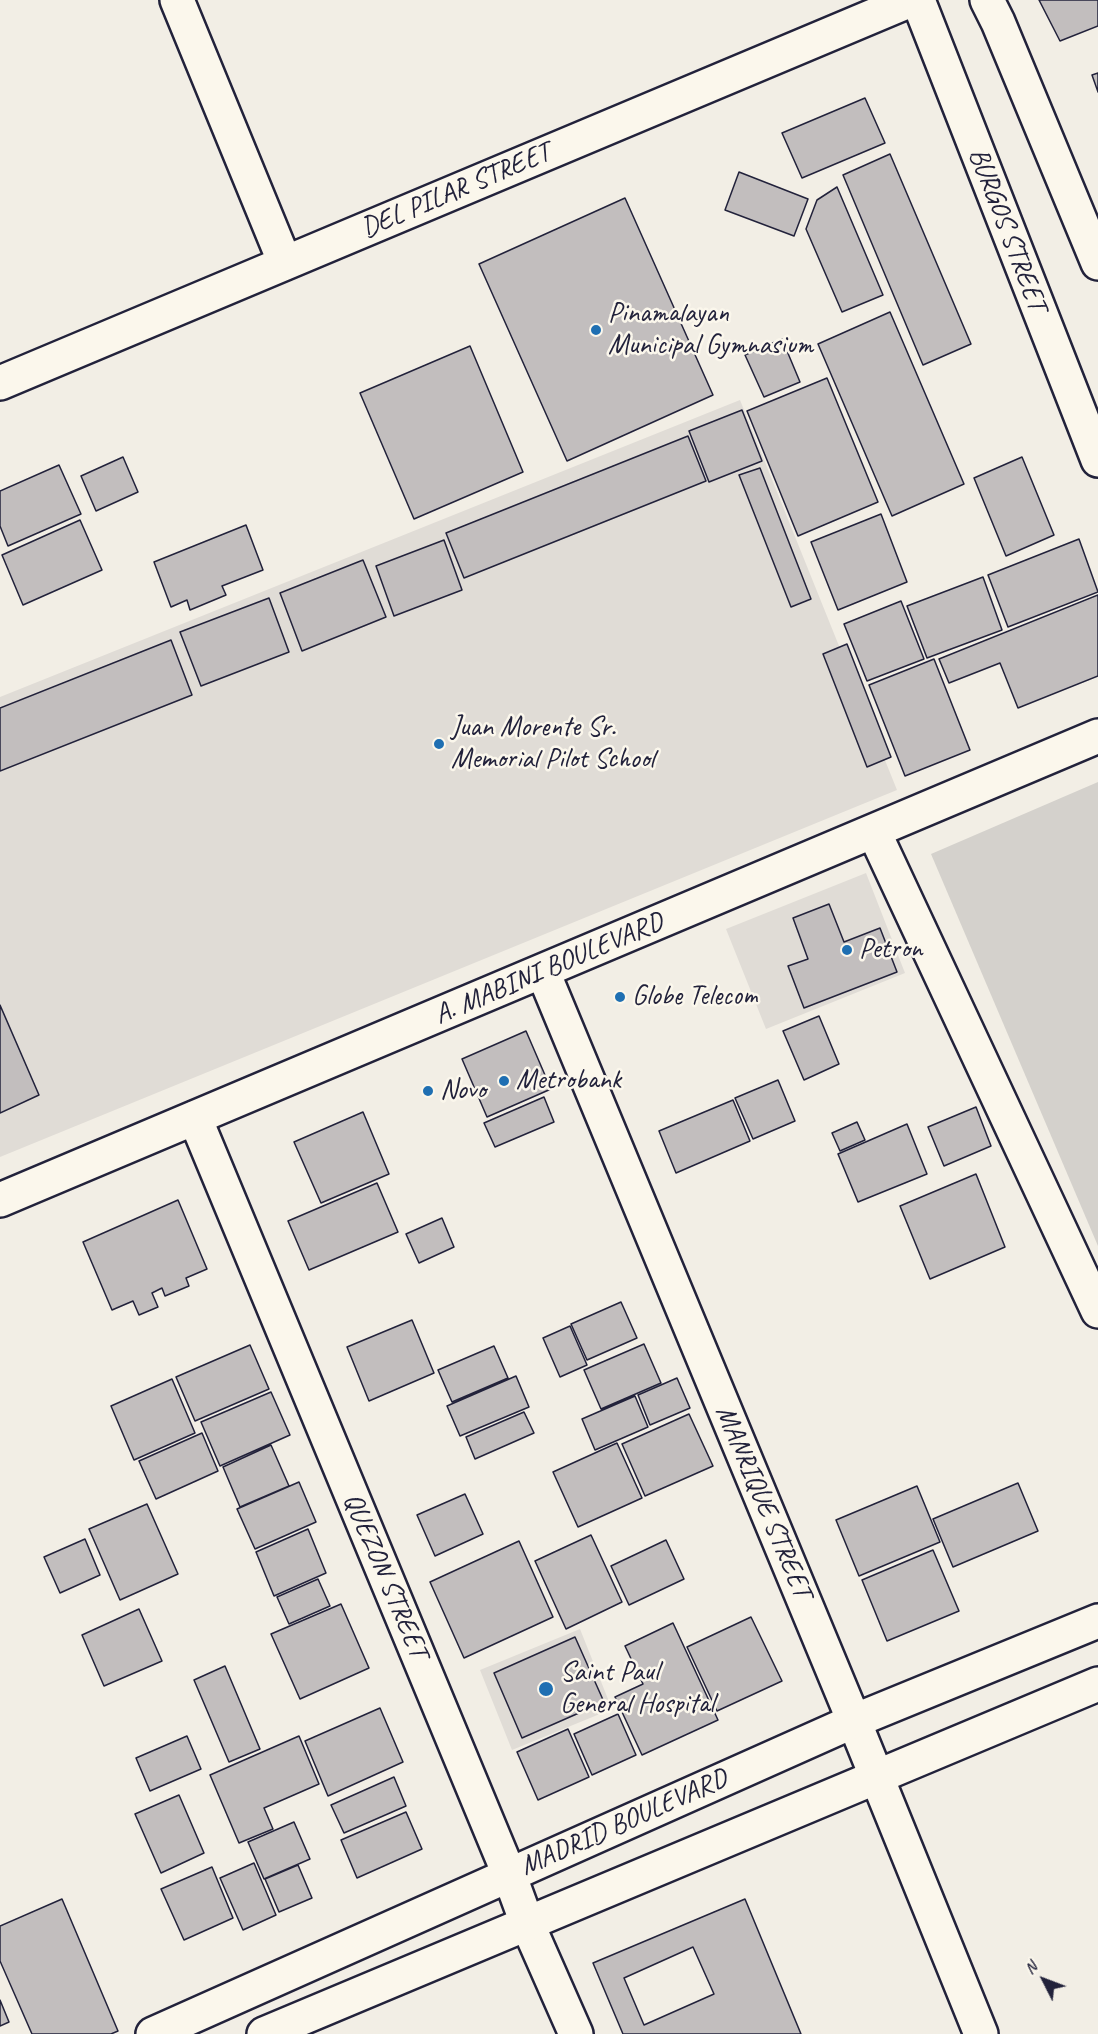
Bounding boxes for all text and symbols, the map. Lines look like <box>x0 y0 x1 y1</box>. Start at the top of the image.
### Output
street label: DEL PILAR STREET <box>356 136 556 246</box>
street label: BURGOS STREET <box>960 144 1054 316</box>
place label: Pinamalayan Municipal Gymnasium <box>608 297 813 363</box>
marker: Pinamalayan Municipal Gymnasium <box>589 323 603 337</box>
place label: Juan Morente Sr. Memorial Pilot School <box>451 711 654 777</box>
marker: Juan Morente Sr. Memorial Pilot School <box>432 737 446 751</box>
street label: A. MABINI BOULEVARD <box>430 906 668 1032</box>
place label: Petron <box>859 933 922 967</box>
marker: Petron <box>840 943 854 957</box>
place label: Globe Telecom <box>632 980 757 1014</box>
marker: Globe Telecom <box>613 990 627 1004</box>
place label: Metrobank <box>516 1064 621 1098</box>
place label: Novo <box>440 1074 486 1108</box>
marker: Metrobank <box>497 1074 511 1088</box>
marker: Novo <box>421 1084 435 1098</box>
street label: MANRIQUE STREET <box>707 1400 819 1604</box>
street label: QUEZON STREET <box>335 1488 435 1664</box>
place label: Saint Paul General Hospital <box>560 1656 714 1722</box>
marker: Saint Paul General Hospital <box>537 1680 555 1698</box>
street label: MADRID BOULEVARD <box>515 1762 733 1884</box>
north arrow <box>1014 1950 1074 2010</box>
text: N <box>1020 1958 1041 1978</box>

